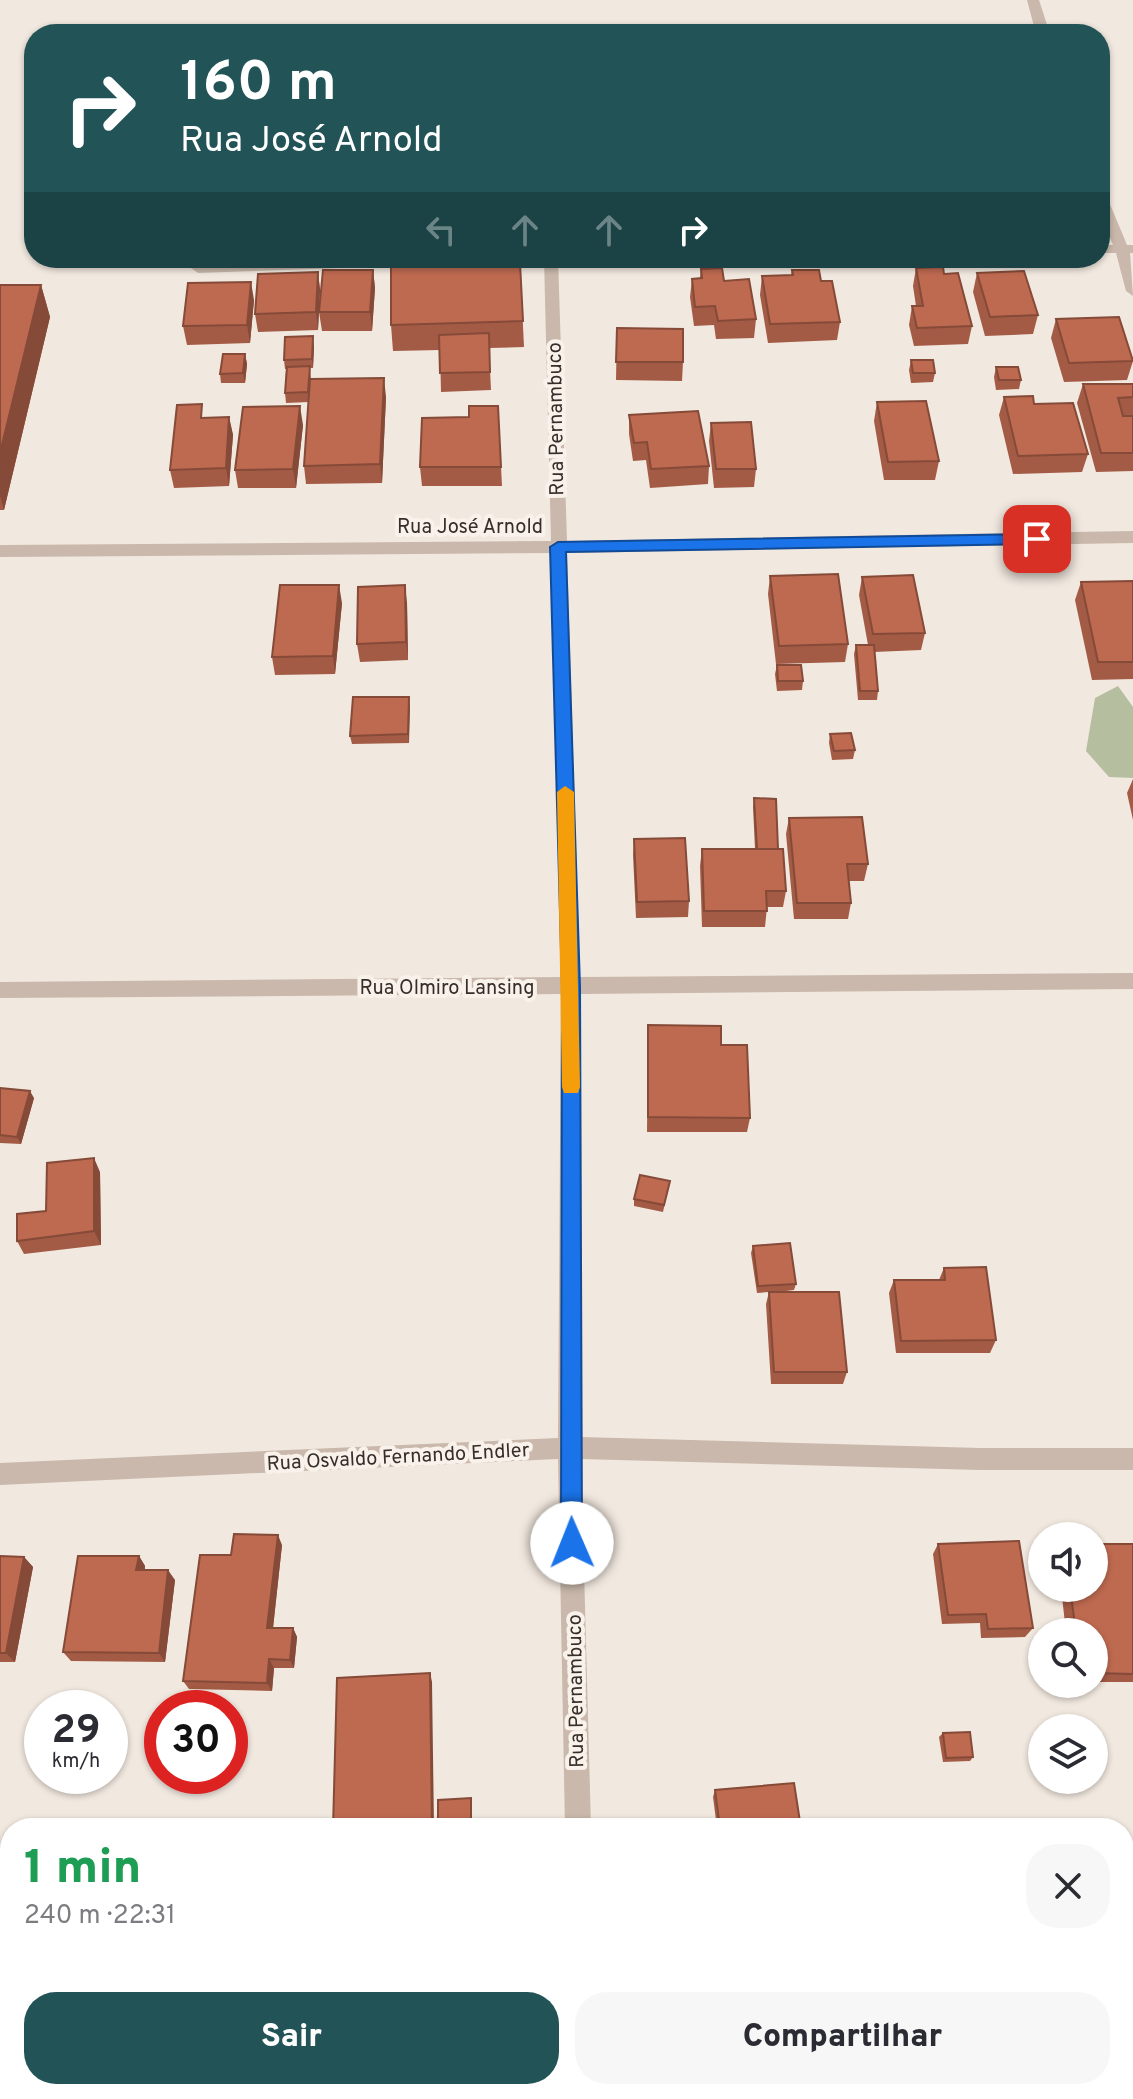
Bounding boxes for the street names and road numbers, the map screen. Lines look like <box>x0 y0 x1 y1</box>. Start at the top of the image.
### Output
street label: Rua Pernambuco <box>543 342 571 496</box>
street label: Rua José Arnold <box>397 515 543 541</box>
street label: Rua Olmiro Lansing <box>359 976 535 1002</box>
street label: Rua Osvaldo Fernando Endler <box>266 1438 530 1478</box>
street label: Rua Pernambuco <box>563 1614 591 1768</box>

